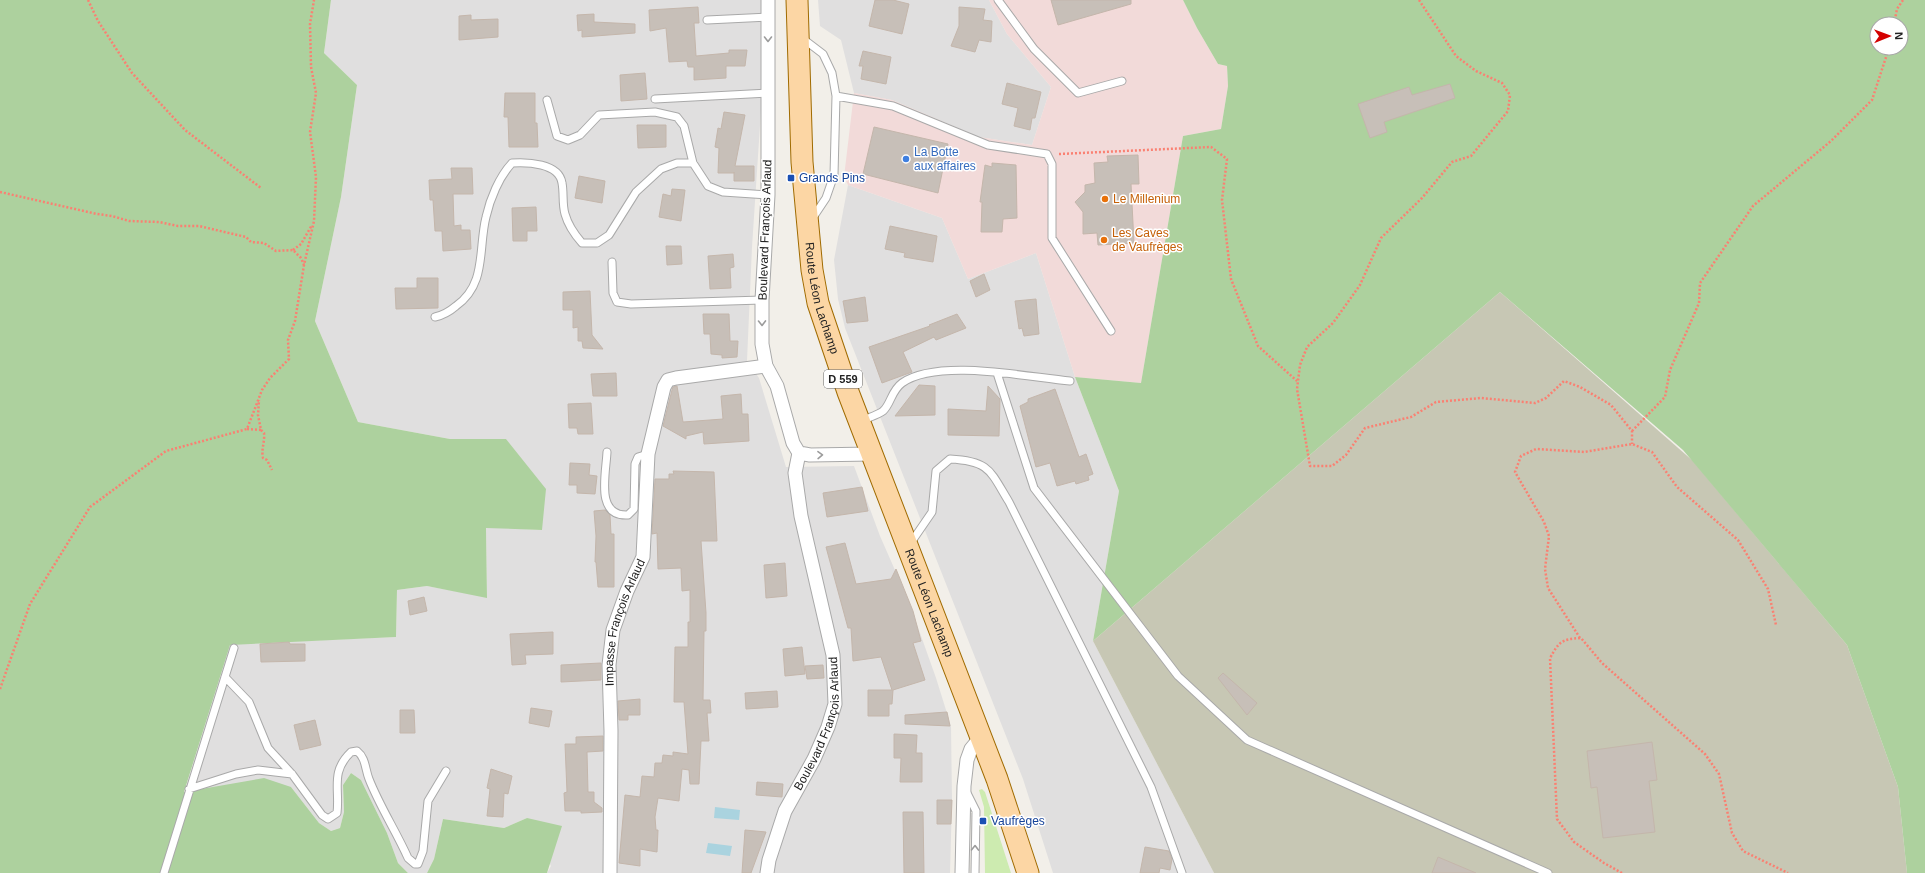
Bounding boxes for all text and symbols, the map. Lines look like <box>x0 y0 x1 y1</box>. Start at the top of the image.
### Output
north arrow <box>1869 16 1909 56</box>
text: N <box>1893 32 1905 40</box>
one-way arrow <box>764 36 772 42</box>
place label: La Botte aux affaires <box>914 145 976 173</box>
marker: La Botte aux affaires <box>901 154 911 164</box>
street label: Boulevard François Arlaud <box>756 159 774 301</box>
place label: Grands Pins <box>799 171 865 185</box>
marker: Grands Pins <box>786 173 796 183</box>
place label: Le Millenium <box>1113 192 1180 206</box>
marker: Le Millenium <box>1100 194 1110 204</box>
place label: Les Caves de Vaufrèges <box>1112 226 1183 254</box>
marker: Les Caves de Vaufrèges <box>1099 235 1109 245</box>
street label: Route Léon Lachamp <box>802 241 842 356</box>
one-way arrow <box>758 320 766 326</box>
road number: D 559 <box>824 370 862 388</box>
one-way arrow <box>817 451 823 459</box>
street label: Route Léon Lachamp <box>902 547 956 659</box>
street label: Impasse François Arlaud <box>602 557 648 686</box>
street label: Boulevard François Arlaud <box>791 656 842 793</box>
place label: Vaufrèges <box>991 814 1045 828</box>
marker: Vaufrèges <box>978 816 988 826</box>
one-way arrow <box>971 845 980 851</box>

